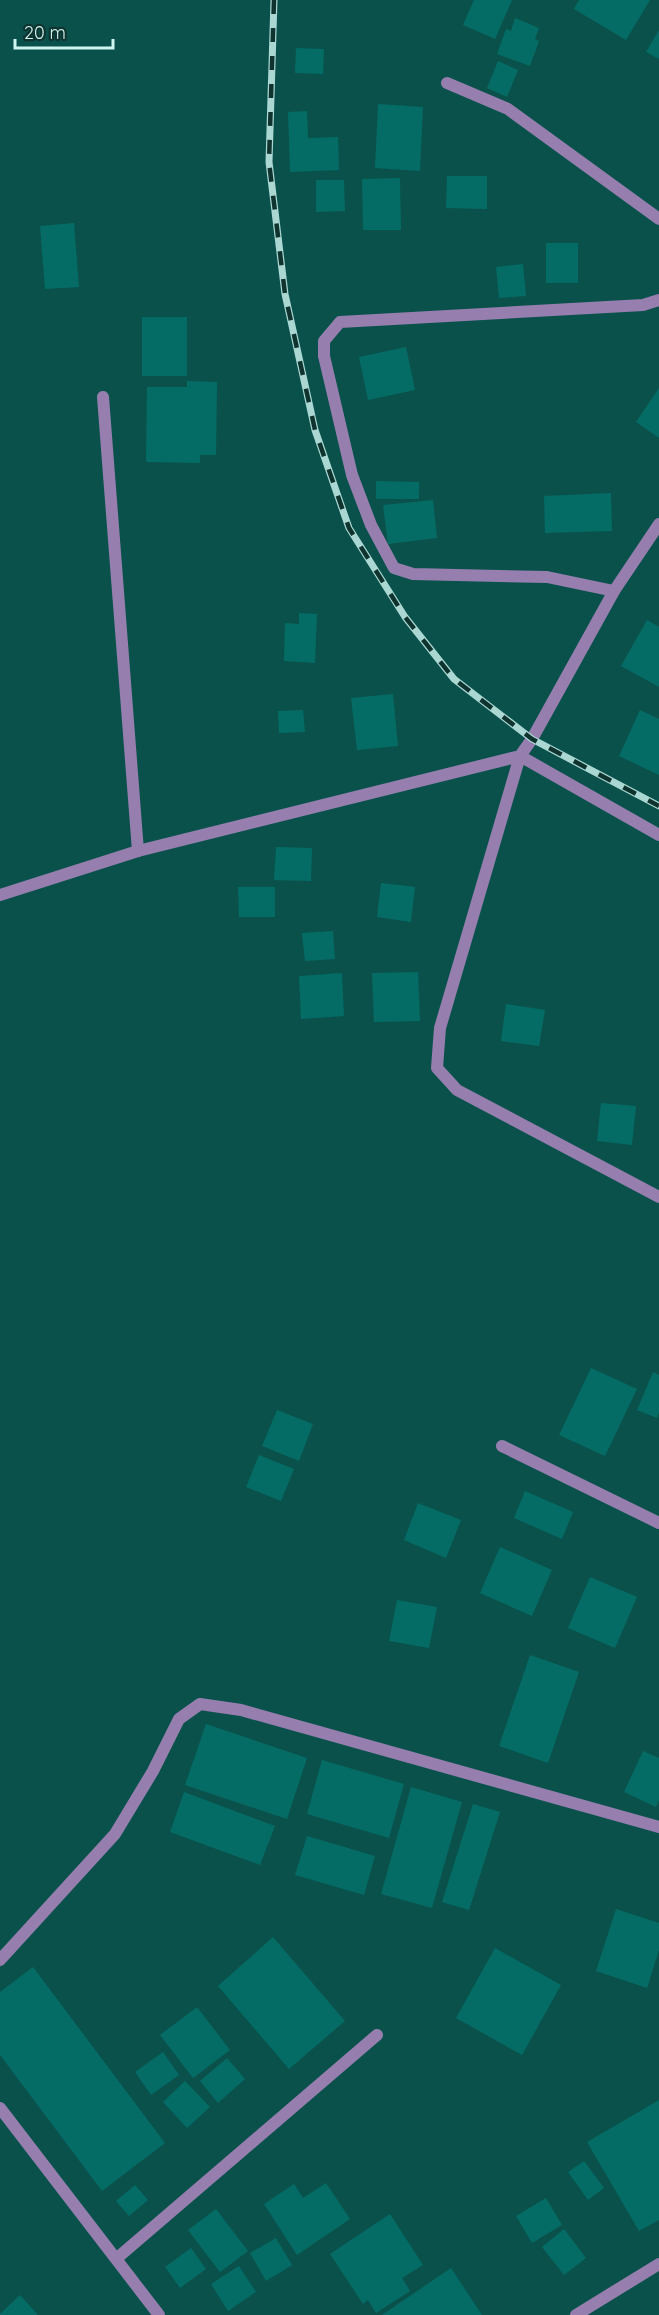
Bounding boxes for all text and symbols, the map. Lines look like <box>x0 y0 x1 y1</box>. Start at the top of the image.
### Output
scale bar <box>15 12 112 50</box>
text: 20 m <box>24 21 66 44</box>

